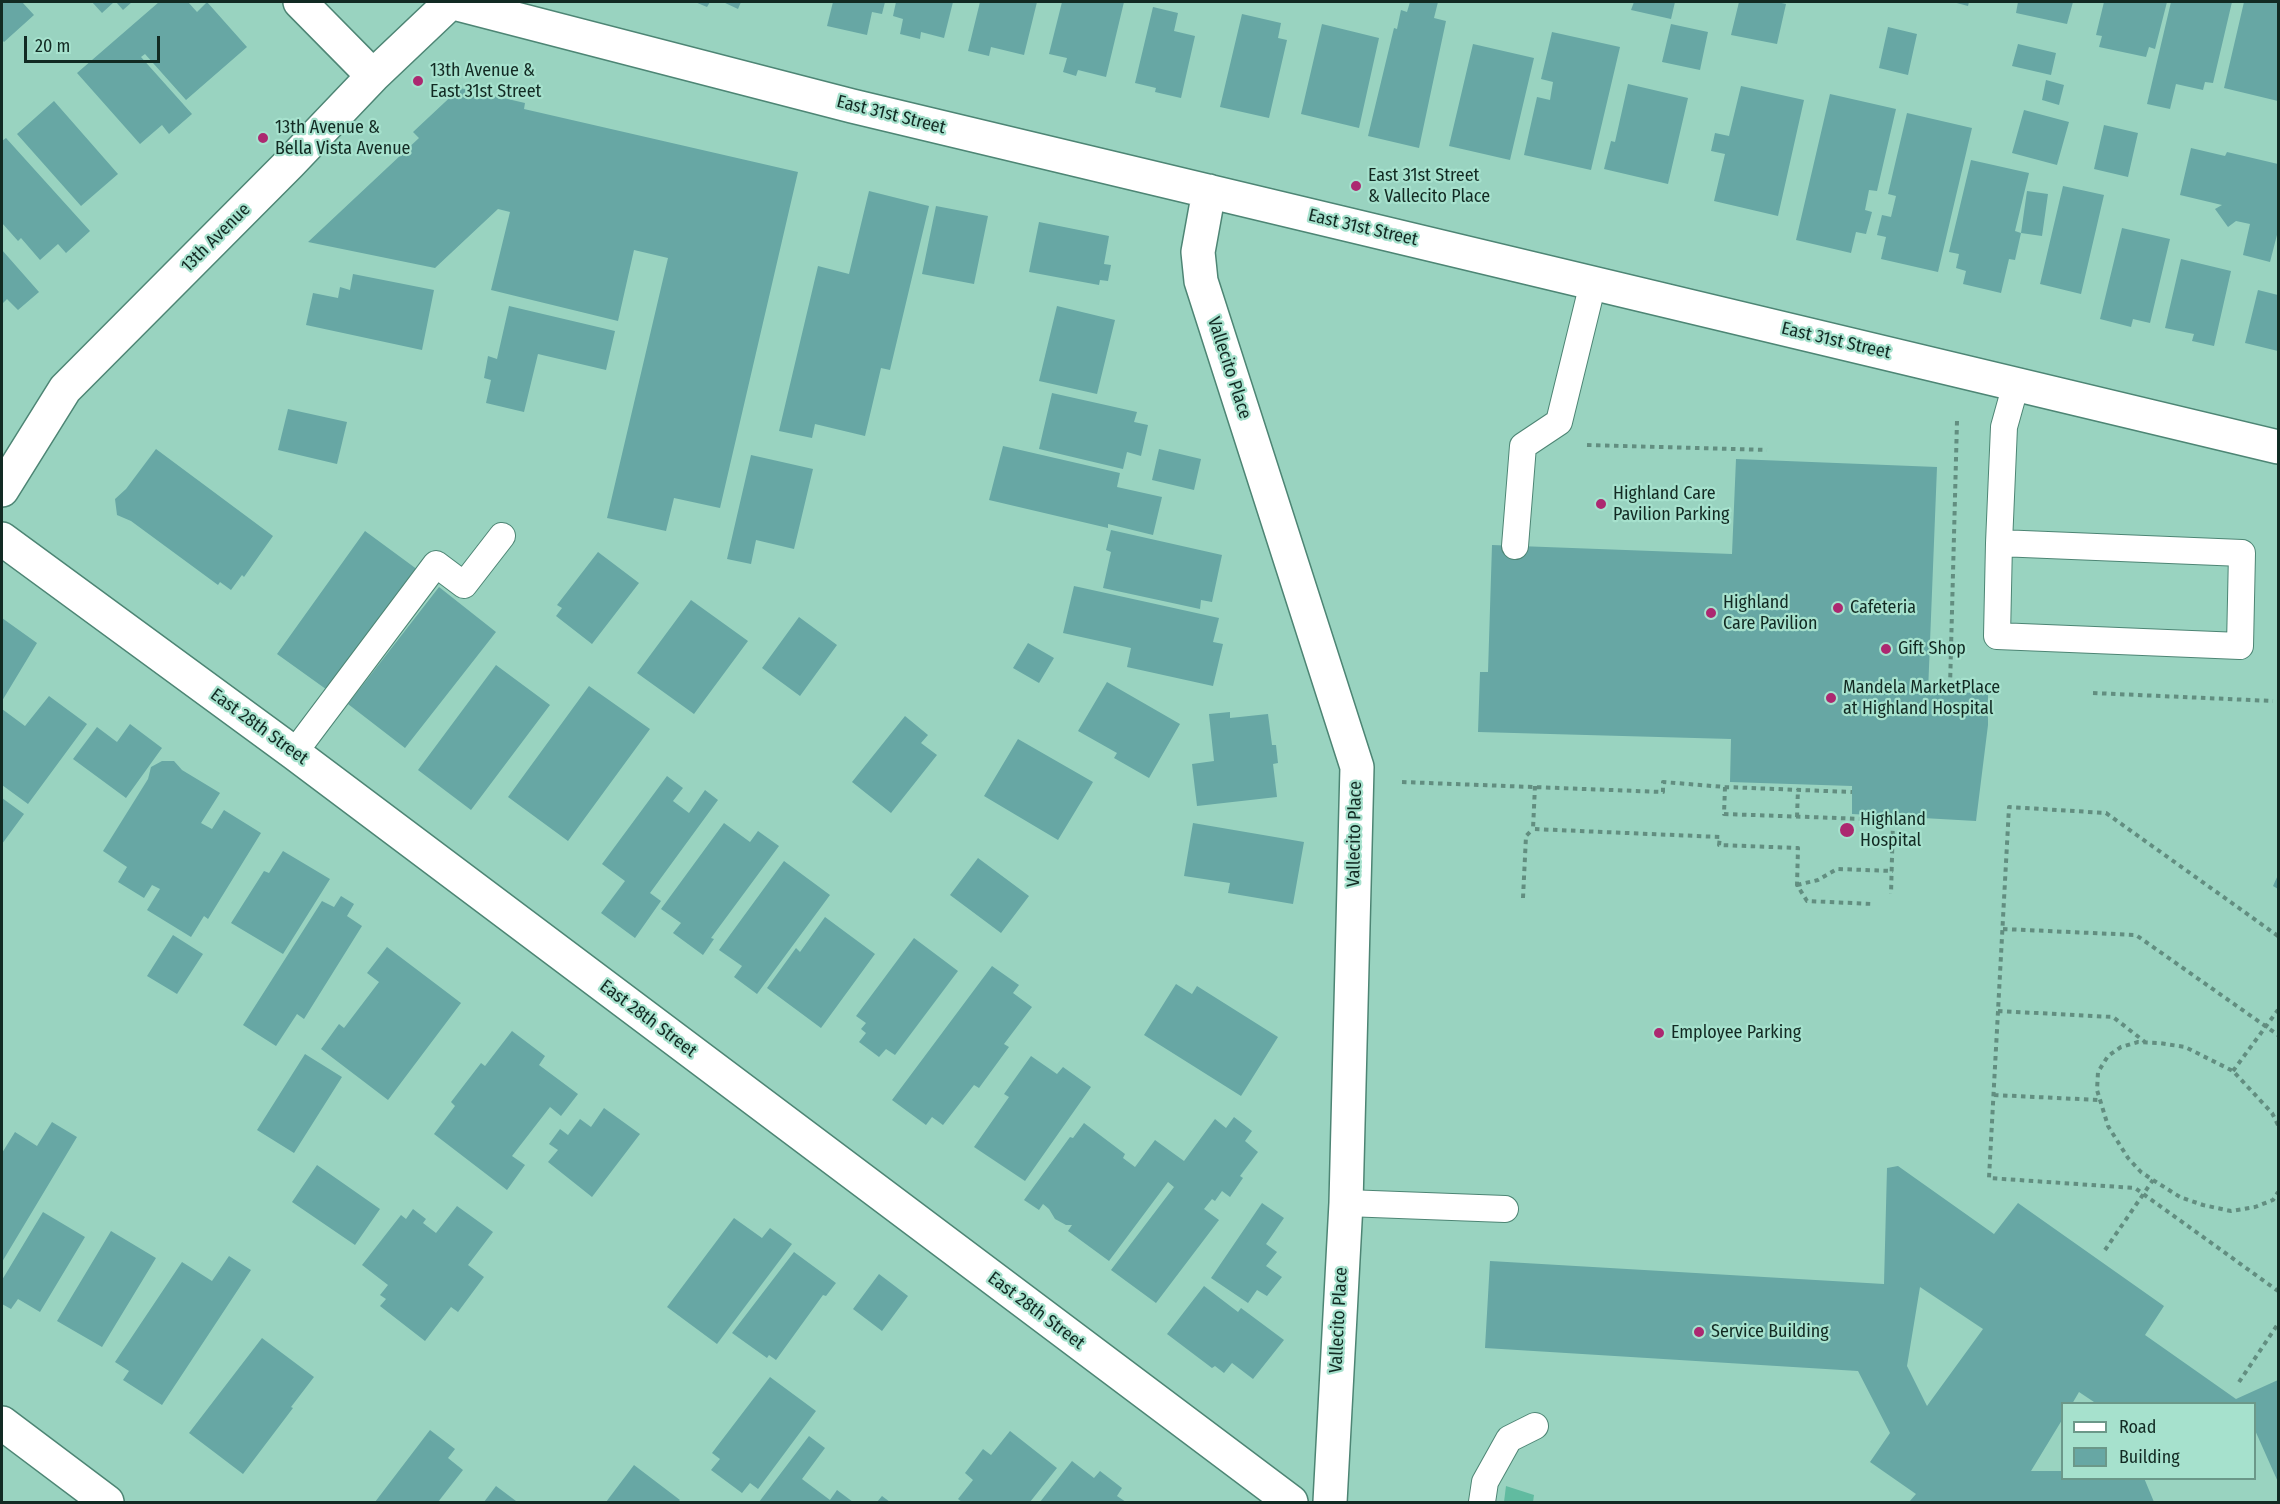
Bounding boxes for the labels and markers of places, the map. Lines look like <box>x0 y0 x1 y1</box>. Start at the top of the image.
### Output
place label: 13th Avenue & East 31st Street <box>430 60 541 103</box>
marker: 13th Avenue & East 31st Street <box>411 74 425 88</box>
place label: 13th Avenue & Bella Vista Avenue <box>275 117 410 160</box>
marker: 13th Avenue & Bella Vista Avenue <box>256 131 270 145</box>
place label: East 31st Street & Vallecito Place <box>1368 165 1490 207</box>
marker: East 31st Street & Vallecito Place <box>1349 179 1363 193</box>
place label: Highland Care Pavilion Parking <box>1613 483 1729 526</box>
marker: Highland Care Pavilion Parking <box>1594 497 1608 511</box>
place label: Highland Care Pavilion <box>1723 592 1817 634</box>
place label: Cafeteria <box>1850 597 1916 619</box>
marker: Cafeteria <box>1831 601 1845 615</box>
marker: Highland Care Pavilion <box>1704 606 1718 620</box>
place label: Gift Shop <box>1898 638 1966 660</box>
marker: Gift Shop <box>1879 642 1893 656</box>
place label: Mandela MarketPlace at Highland Hospital <box>1843 677 2000 720</box>
marker: Mandela MarketPlace at Highland Hospital <box>1824 691 1838 705</box>
place label: Highland Hospital <box>1860 809 1926 852</box>
marker: Highland Hospital <box>1838 821 1856 839</box>
place label: Employee Parking <box>1671 1022 1801 1044</box>
marker: Employee Parking <box>1652 1026 1666 1040</box>
place label: Service Building <box>1711 1321 1829 1343</box>
marker: Service Building <box>1692 1325 1706 1339</box>

